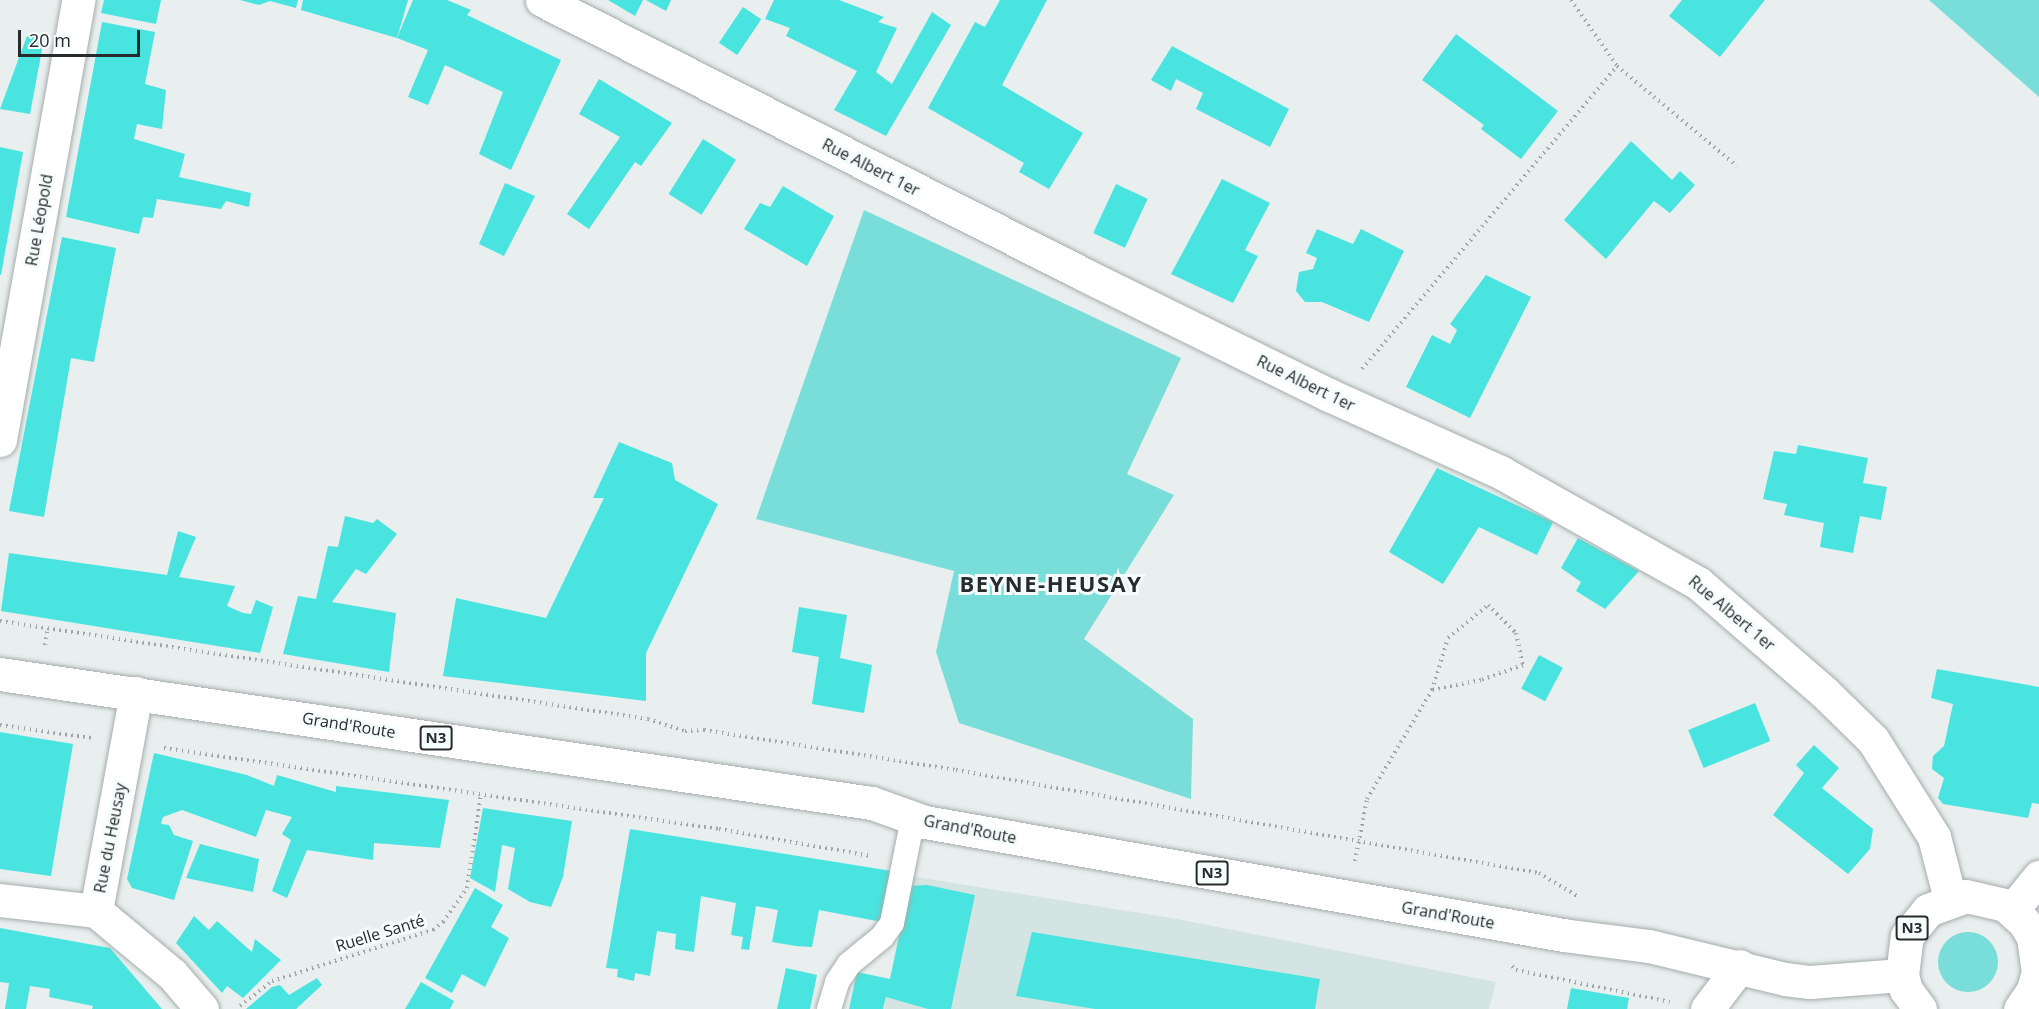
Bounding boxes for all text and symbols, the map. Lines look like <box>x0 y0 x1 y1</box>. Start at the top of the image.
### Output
scale bar <box>21 18 142 56</box>
text: 20 m <box>29 28 71 52</box>
street label: Rue Albert 1er <box>819 134 923 200</box>
street label: Rue Léopold <box>21 173 57 267</box>
street label: Rue Albert 1er <box>1254 351 1358 415</box>
district label: BEYNE-HEUSAY <box>960 571 1142 597</box>
street label: Rue Albert 1er <box>1685 571 1779 655</box>
street label: Grand'Route <box>301 708 397 742</box>
road number: N3 <box>420 726 452 750</box>
street label: Rue du Heusay <box>90 781 130 895</box>
street label: Grand'Route <box>922 811 1018 847</box>
road number: N3 <box>1196 861 1228 885</box>
street label: Grand'Route <box>1400 897 1496 933</box>
street label: Ruelle Santé <box>333 910 427 956</box>
road number: N3 <box>1896 916 1928 940</box>

